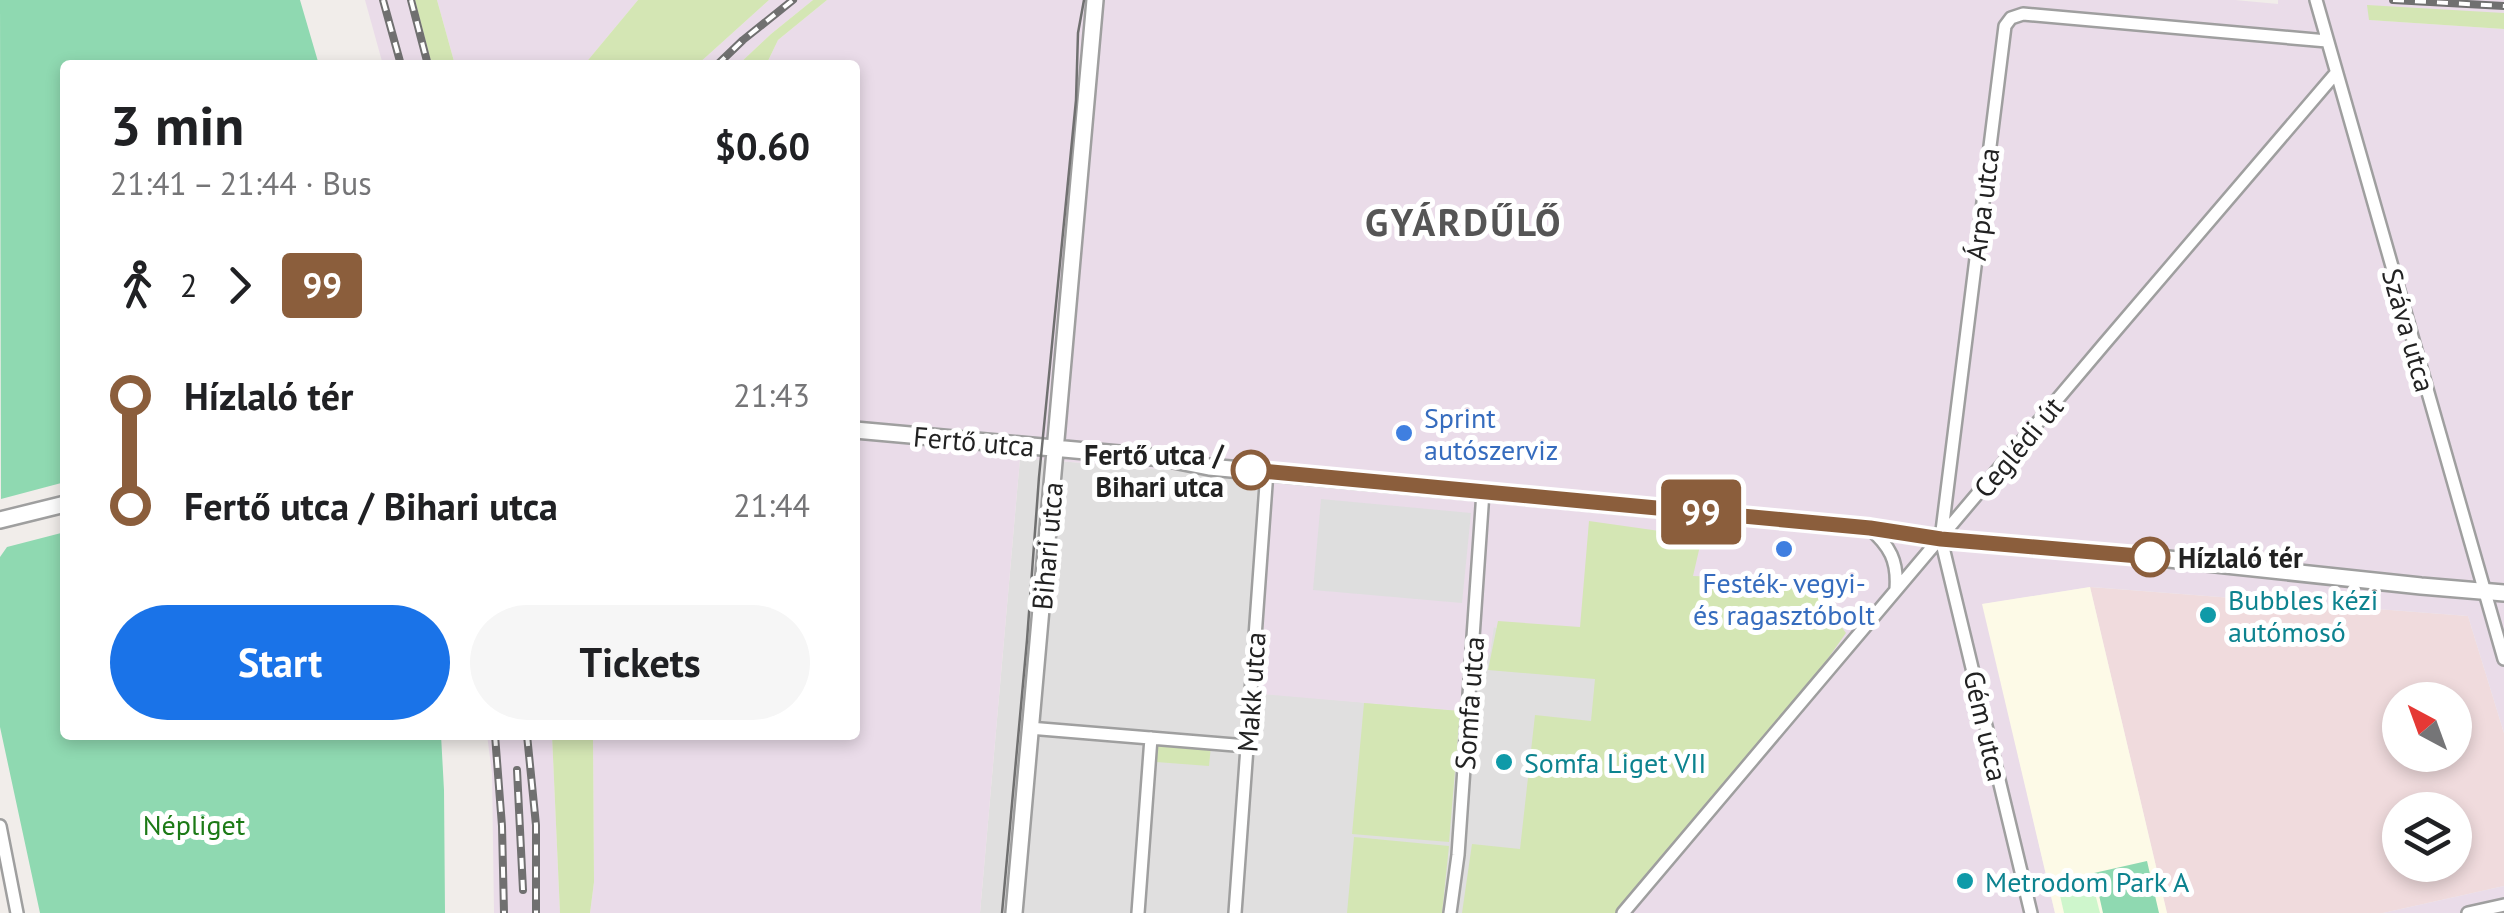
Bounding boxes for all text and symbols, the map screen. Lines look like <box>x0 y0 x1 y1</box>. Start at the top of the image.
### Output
text: 3 min <box>110 89 244 160</box>
text: $0.60 <box>714 121 810 170</box>
street label: Árpa utca <box>1957 146 2007 262</box>
text: 21:41 – 21:44 · Bus <box>110 162 372 204</box>
district label: GYÁRDŰLŐ <box>1365 197 1563 246</box>
icon: walk <box>110 258 165 313</box>
icon: forward <box>212 258 267 313</box>
text: 99 <box>302 262 342 308</box>
text: 2 <box>180 264 197 306</box>
street label: Száva utca <box>2374 264 2444 396</box>
text: Hízlaló tér <box>184 371 353 420</box>
text: 21:43 <box>733 374 810 416</box>
street label: Ceglédi út <box>1965 388 2071 505</box>
place label: Sprint autószerviz <box>1424 399 1558 468</box>
street label: Fertő utca <box>912 417 1036 465</box>
marker: Sprint autószerviz <box>1393 422 1415 444</box>
place label: Fertő utca / Bihari utca <box>1084 436 1226 505</box>
marker: Fertő utca / Bihari utca <box>1232 451 1270 489</box>
street label: Bihari utca <box>1023 480 1071 612</box>
line badge: 99 <box>1656 480 1746 544</box>
text: Fertő utca / Bihari utca <box>184 481 558 530</box>
text: 21:44 <box>733 484 810 526</box>
text: 99 <box>1681 489 1721 535</box>
marker: Festék- vegyi- és ragasztóbolt <box>1773 538 1795 560</box>
marker: Hízlaló tér <box>2131 538 2169 576</box>
place label: Hízlaló tér <box>2178 539 2303 576</box>
place label: Festék- vegyi- és ragasztóbolt <box>1693 564 1876 633</box>
place label: Bubbles kézi autómosó <box>2228 581 2378 650</box>
marker: Bubbles kézi autómosó <box>2197 604 2219 626</box>
button: Start <box>110 605 450 720</box>
button: Tickets <box>470 605 810 720</box>
street label: Makk utca <box>1228 631 1274 753</box>
street label: Somfa utca <box>1446 635 1492 771</box>
street label: Gém utca <box>1955 667 2017 785</box>
north arrow <box>2382 682 2472 772</box>
map controls <box>2382 682 2472 882</box>
place label: Somfa Liget VII <box>1524 744 1706 781</box>
marker: Somfa Liget VII <box>1493 751 1515 773</box>
button: layers <box>2382 792 2472 882</box>
park label: Népliget <box>143 806 246 843</box>
place label: Metrodom Park A <box>1985 863 2190 900</box>
marker: Metrodom Park A <box>1954 870 1976 892</box>

